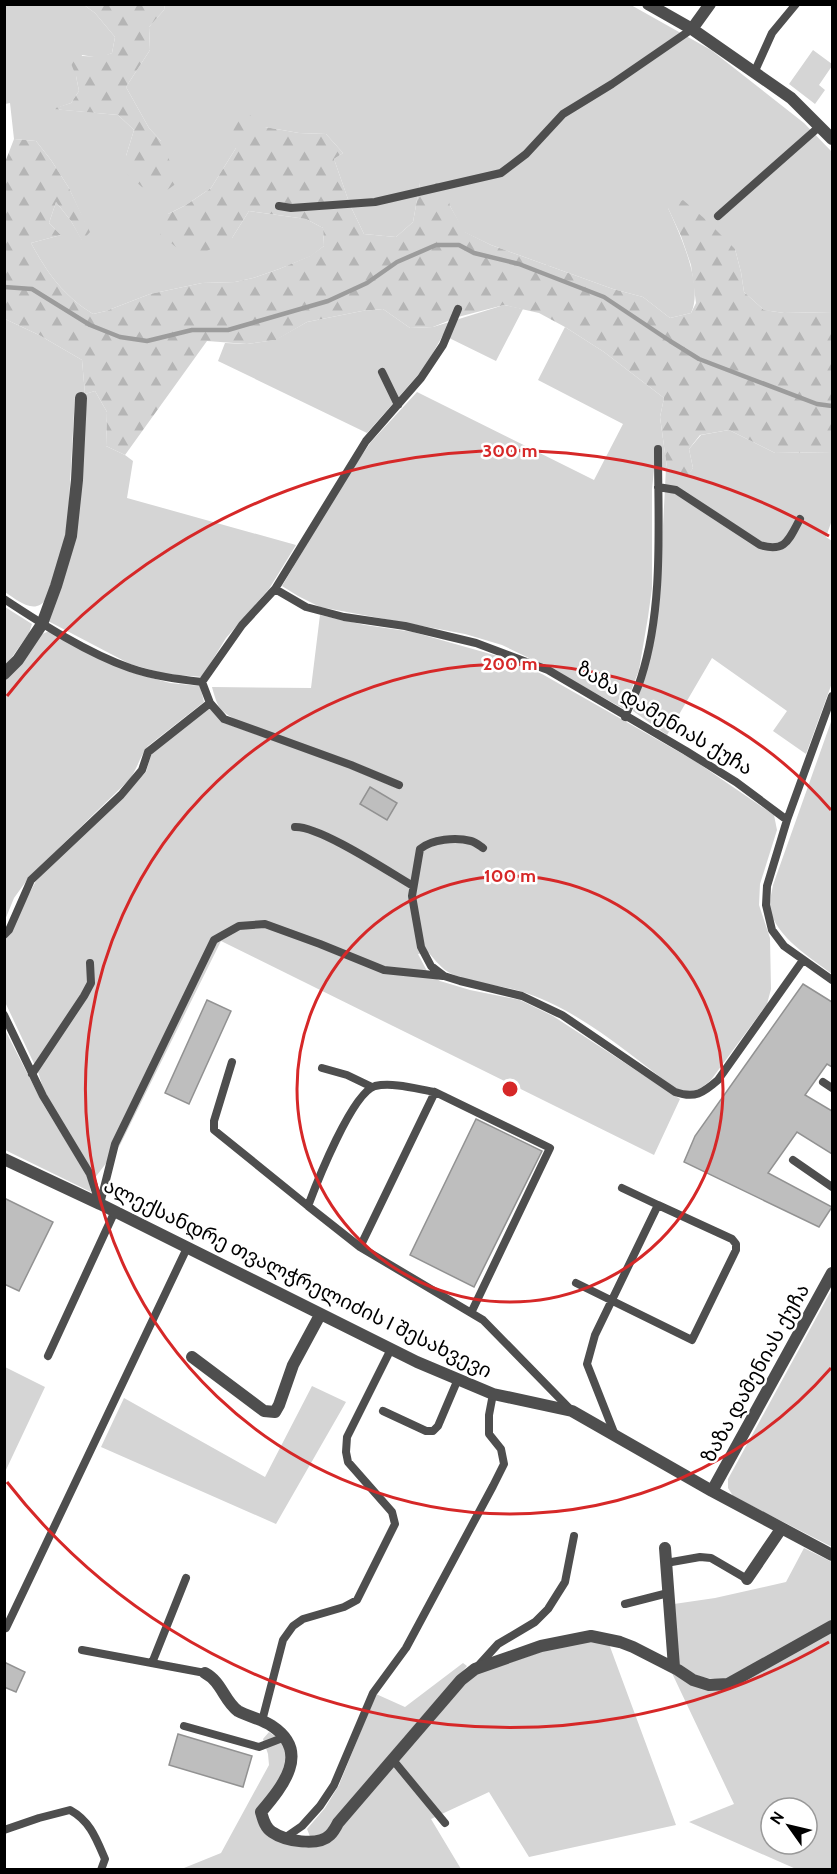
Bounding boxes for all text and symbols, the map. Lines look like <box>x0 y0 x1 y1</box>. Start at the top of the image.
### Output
text: 300 m <box>483 440 537 462</box>
text: 200 m <box>483 653 537 675</box>
street label: ზაზა დამენიას ქუჩა <box>572 656 757 781</box>
text: 100 m <box>484 865 536 887</box>
centre of rings <box>500 1079 520 1099</box>
street label: ალექსანდრე თვალჭრელიძის I შესახვევი <box>100 1173 496 1384</box>
street label: ზაზა დამენიას ქუჩა <box>696 1279 815 1467</box>
north arrow <box>759 1796 819 1856</box>
text: N <box>766 1808 788 1828</box>

